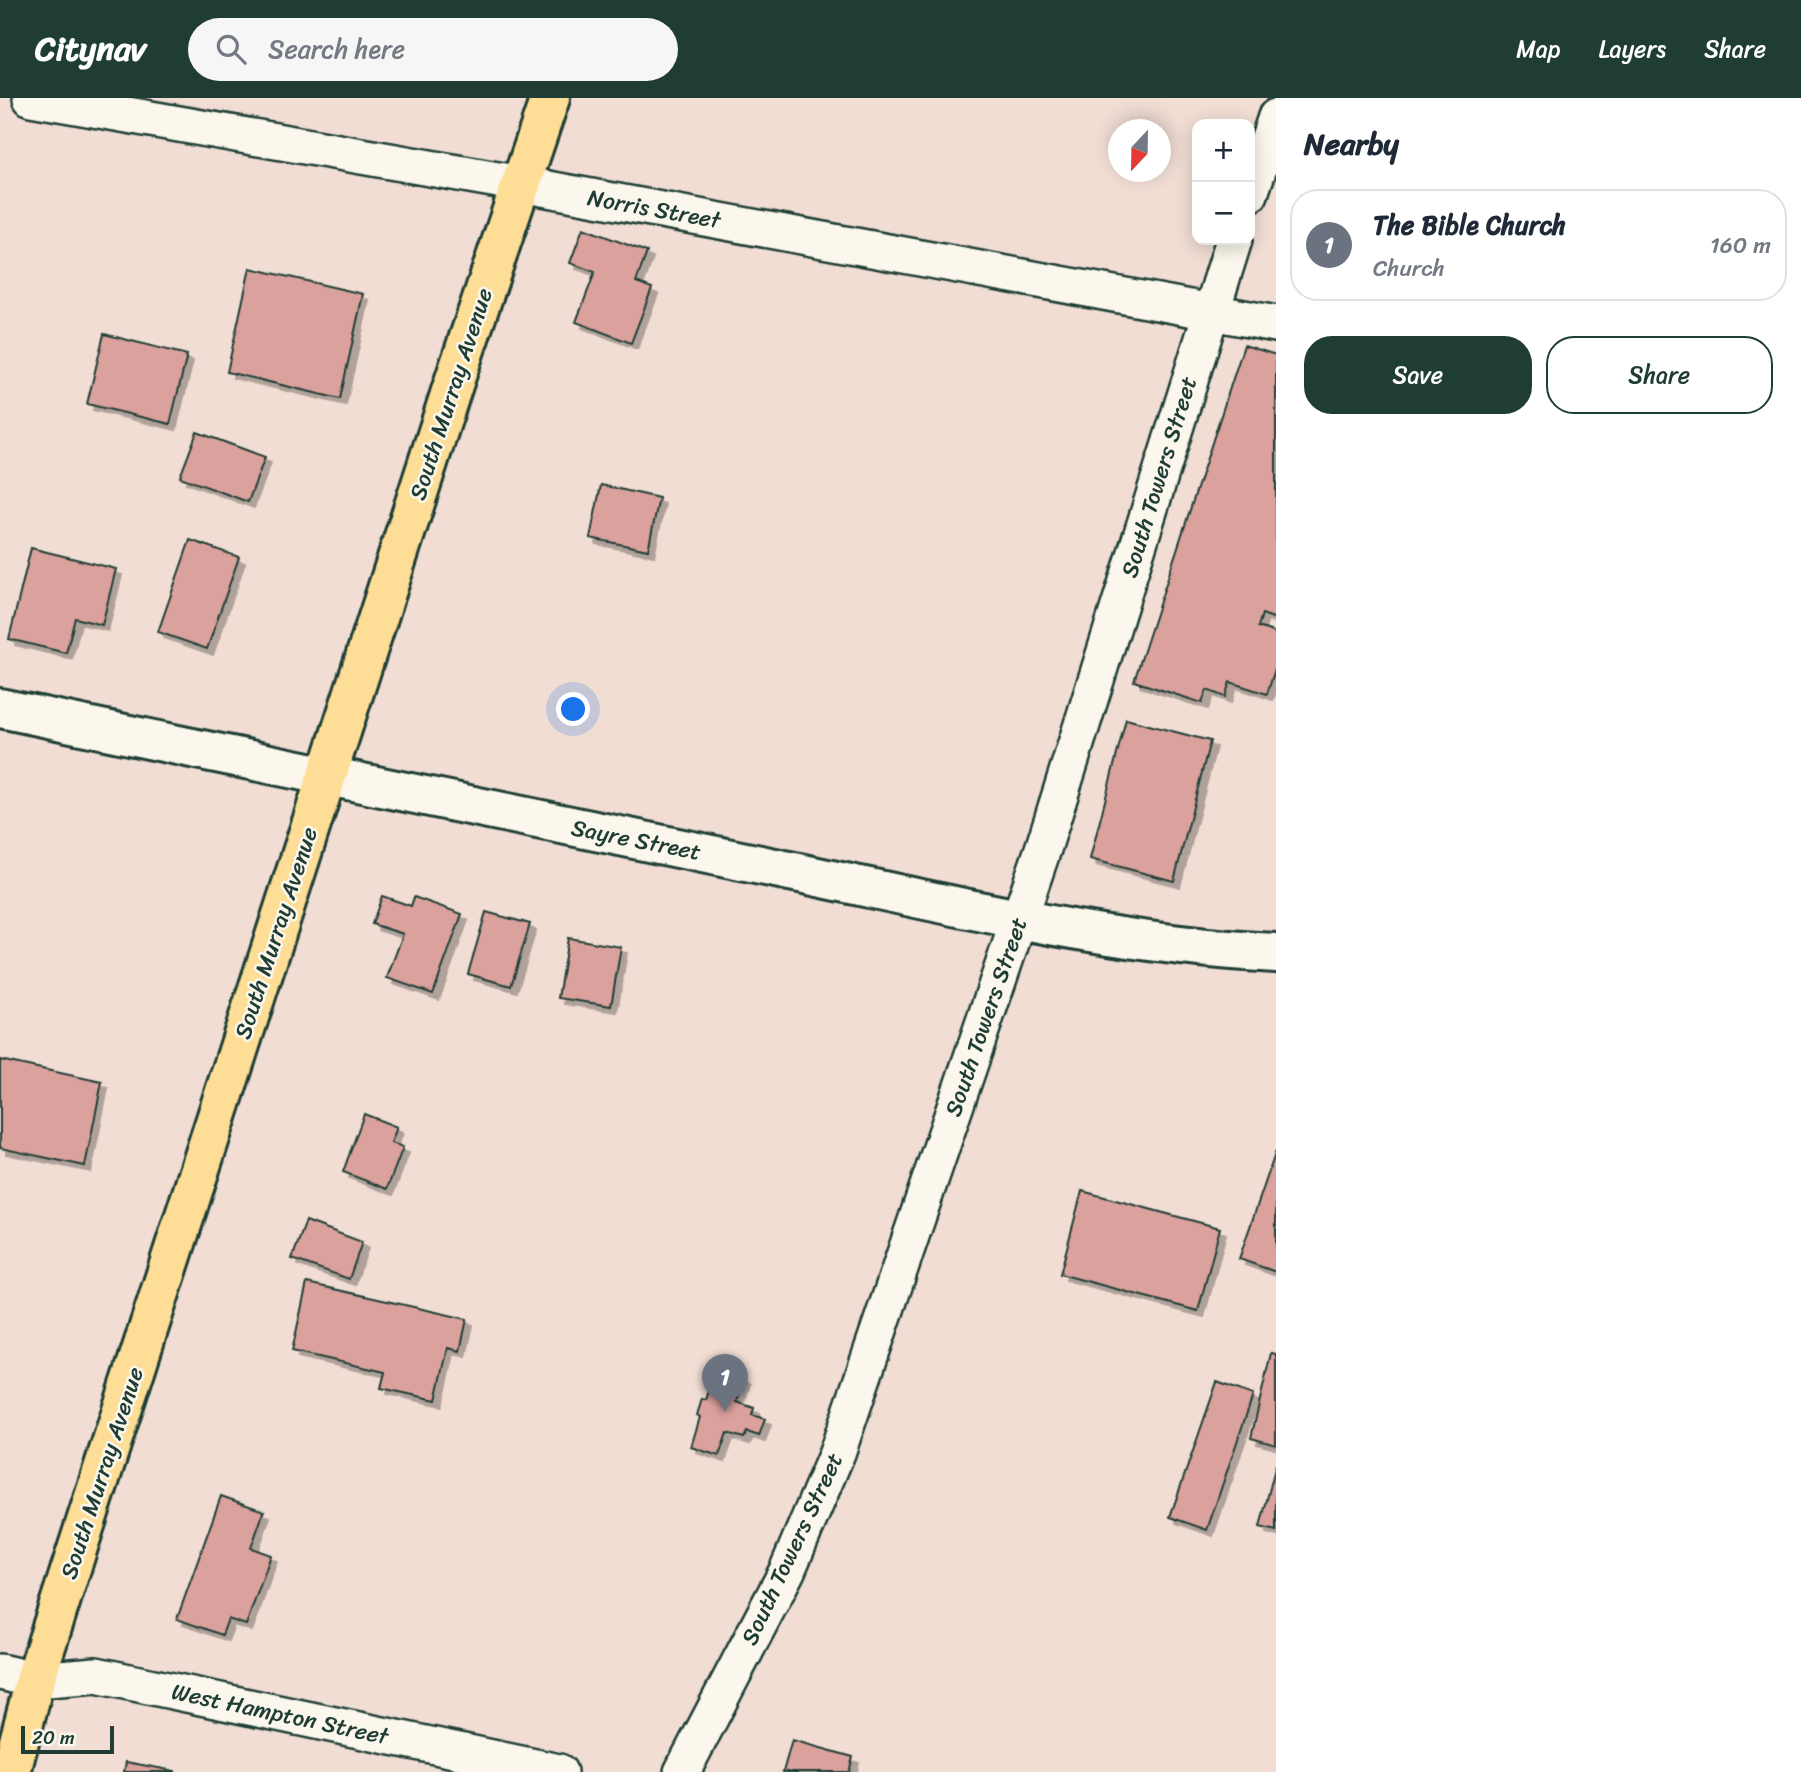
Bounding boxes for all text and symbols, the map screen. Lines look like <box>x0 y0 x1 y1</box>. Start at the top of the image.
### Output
search box <box>188 18 678 81</box>
text: Citynav <box>35 20 146 78</box>
text: Search here <box>268 26 405 72</box>
text: Map <box>1516 28 1561 70</box>
text: Layers <box>1599 28 1666 70</box>
text: Share <box>1704 28 1766 70</box>
icon: search <box>212 30 250 68</box>
text: Nearby <box>1304 117 1399 171</box>
north arrow <box>1108 119 1171 182</box>
map controls <box>1192 119 1255 245</box>
button: + <box>1192 119 1255 182</box>
street label: Norris Street <box>584 177 725 241</box>
button: − <box>1192 182 1255 245</box>
text: The Bible Church <box>1373 202 1566 248</box>
text: 1 <box>1324 225 1334 266</box>
text: 160 m <box>1710 225 1771 266</box>
text: Church <box>1373 248 1445 289</box>
street label: South Murray Avenue <box>397 282 505 505</box>
button: Save <box>1304 336 1532 414</box>
button: Share <box>1546 336 1773 414</box>
street label: South Towers Street <box>1109 371 1209 583</box>
your location <box>556 692 590 726</box>
street label: Sayre Street <box>568 807 704 873</box>
street label: South Murray Avenue <box>222 821 330 1044</box>
street label: South Towers Street <box>933 912 1039 1122</box>
pin: 1 <box>702 1354 748 1412</box>
street label: South Murray Avenue <box>48 1361 156 1584</box>
street label: South Towers Street <box>729 1446 855 1652</box>
street label: West Hampton Street <box>168 1671 394 1757</box>
text: 20 m <box>32 1721 75 1754</box>
scale bar <box>21 1723 114 1755</box>

